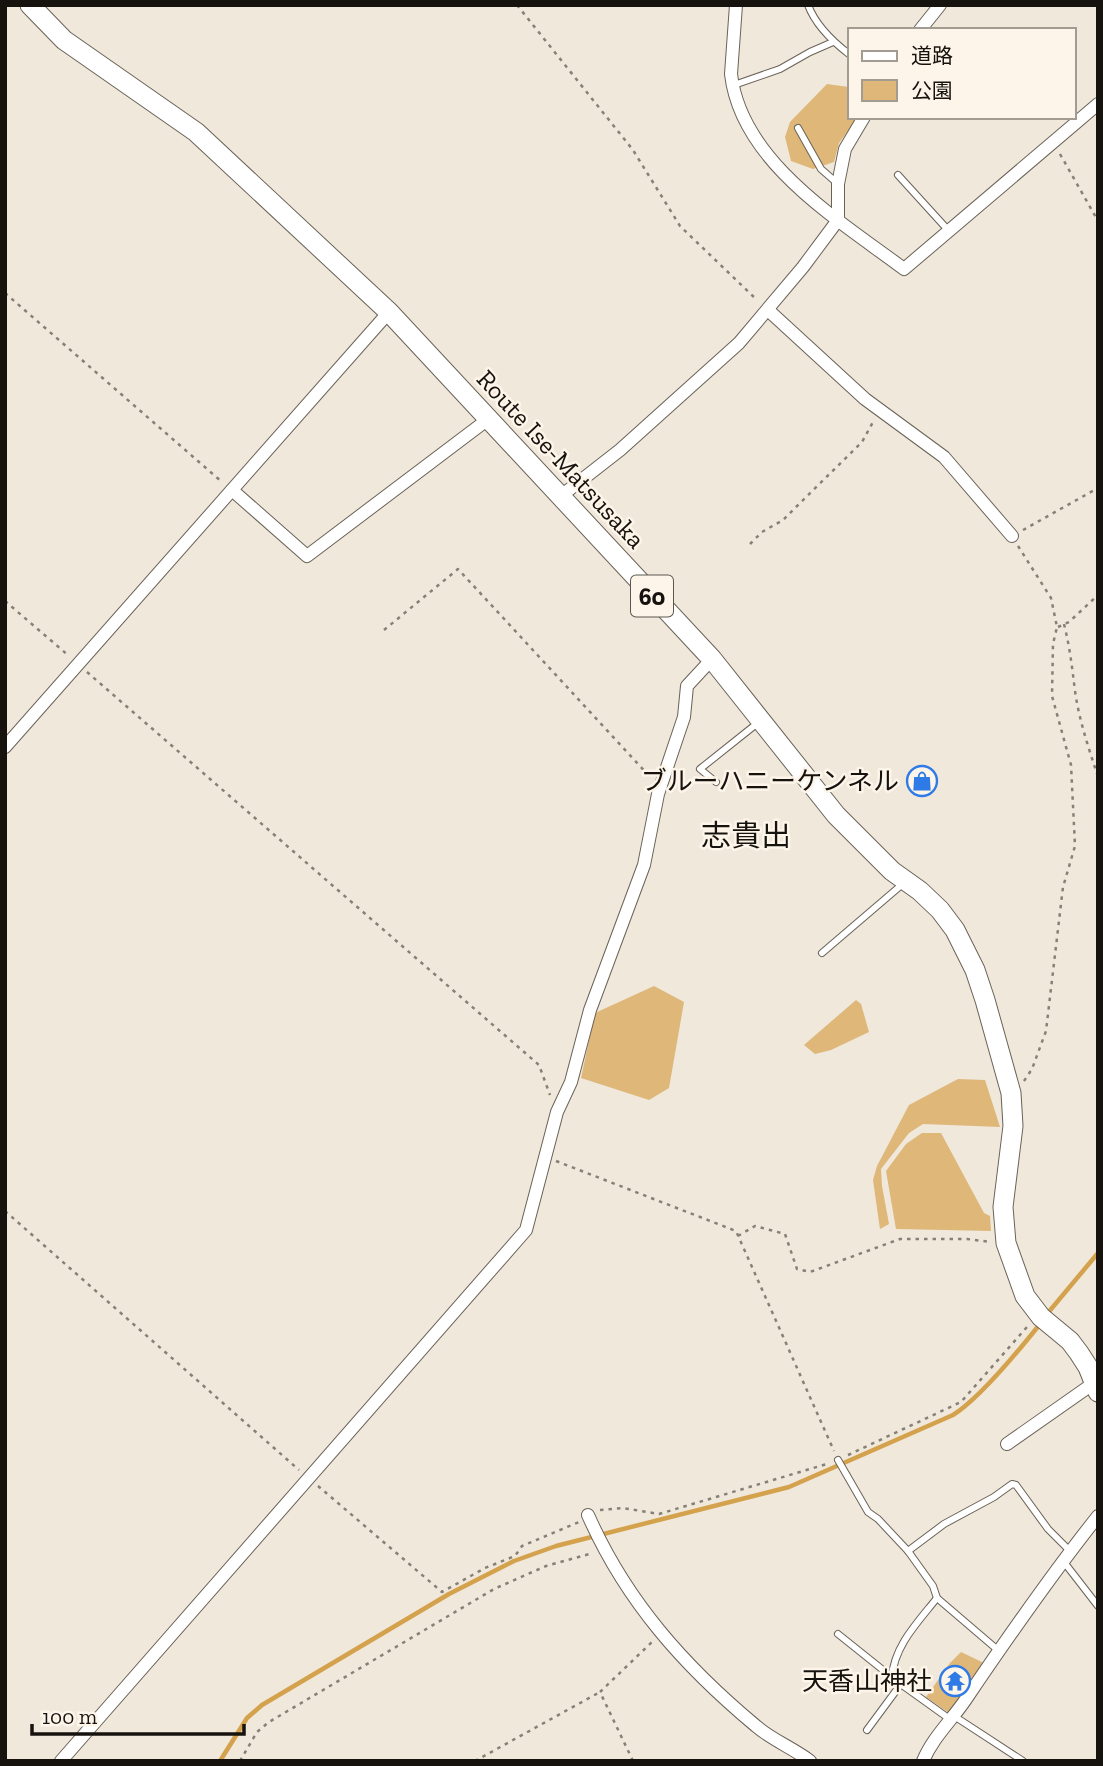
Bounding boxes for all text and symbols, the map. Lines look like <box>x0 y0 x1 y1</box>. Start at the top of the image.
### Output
legend <box>848 28 1075 119</box>
text: 道路 <box>911 43 953 68</box>
text: 公園 <box>911 78 953 103</box>
street label: Route Ise-Matsusaka <box>470 363 652 555</box>
road number: 60 <box>631 576 673 616</box>
shop icon: ブルーハニーケンネル <box>905 764 939 798</box>
place label: ブルーハニーケンネル <box>641 765 899 797</box>
district label: 志貴出 <box>701 818 791 854</box>
temple icon: 天香山神社 <box>938 1664 972 1698</box>
place label: 天香山神社 <box>802 1665 932 1697</box>
scale bar <box>32 1692 243 1736</box>
text: 100 m <box>42 1704 97 1729</box>

